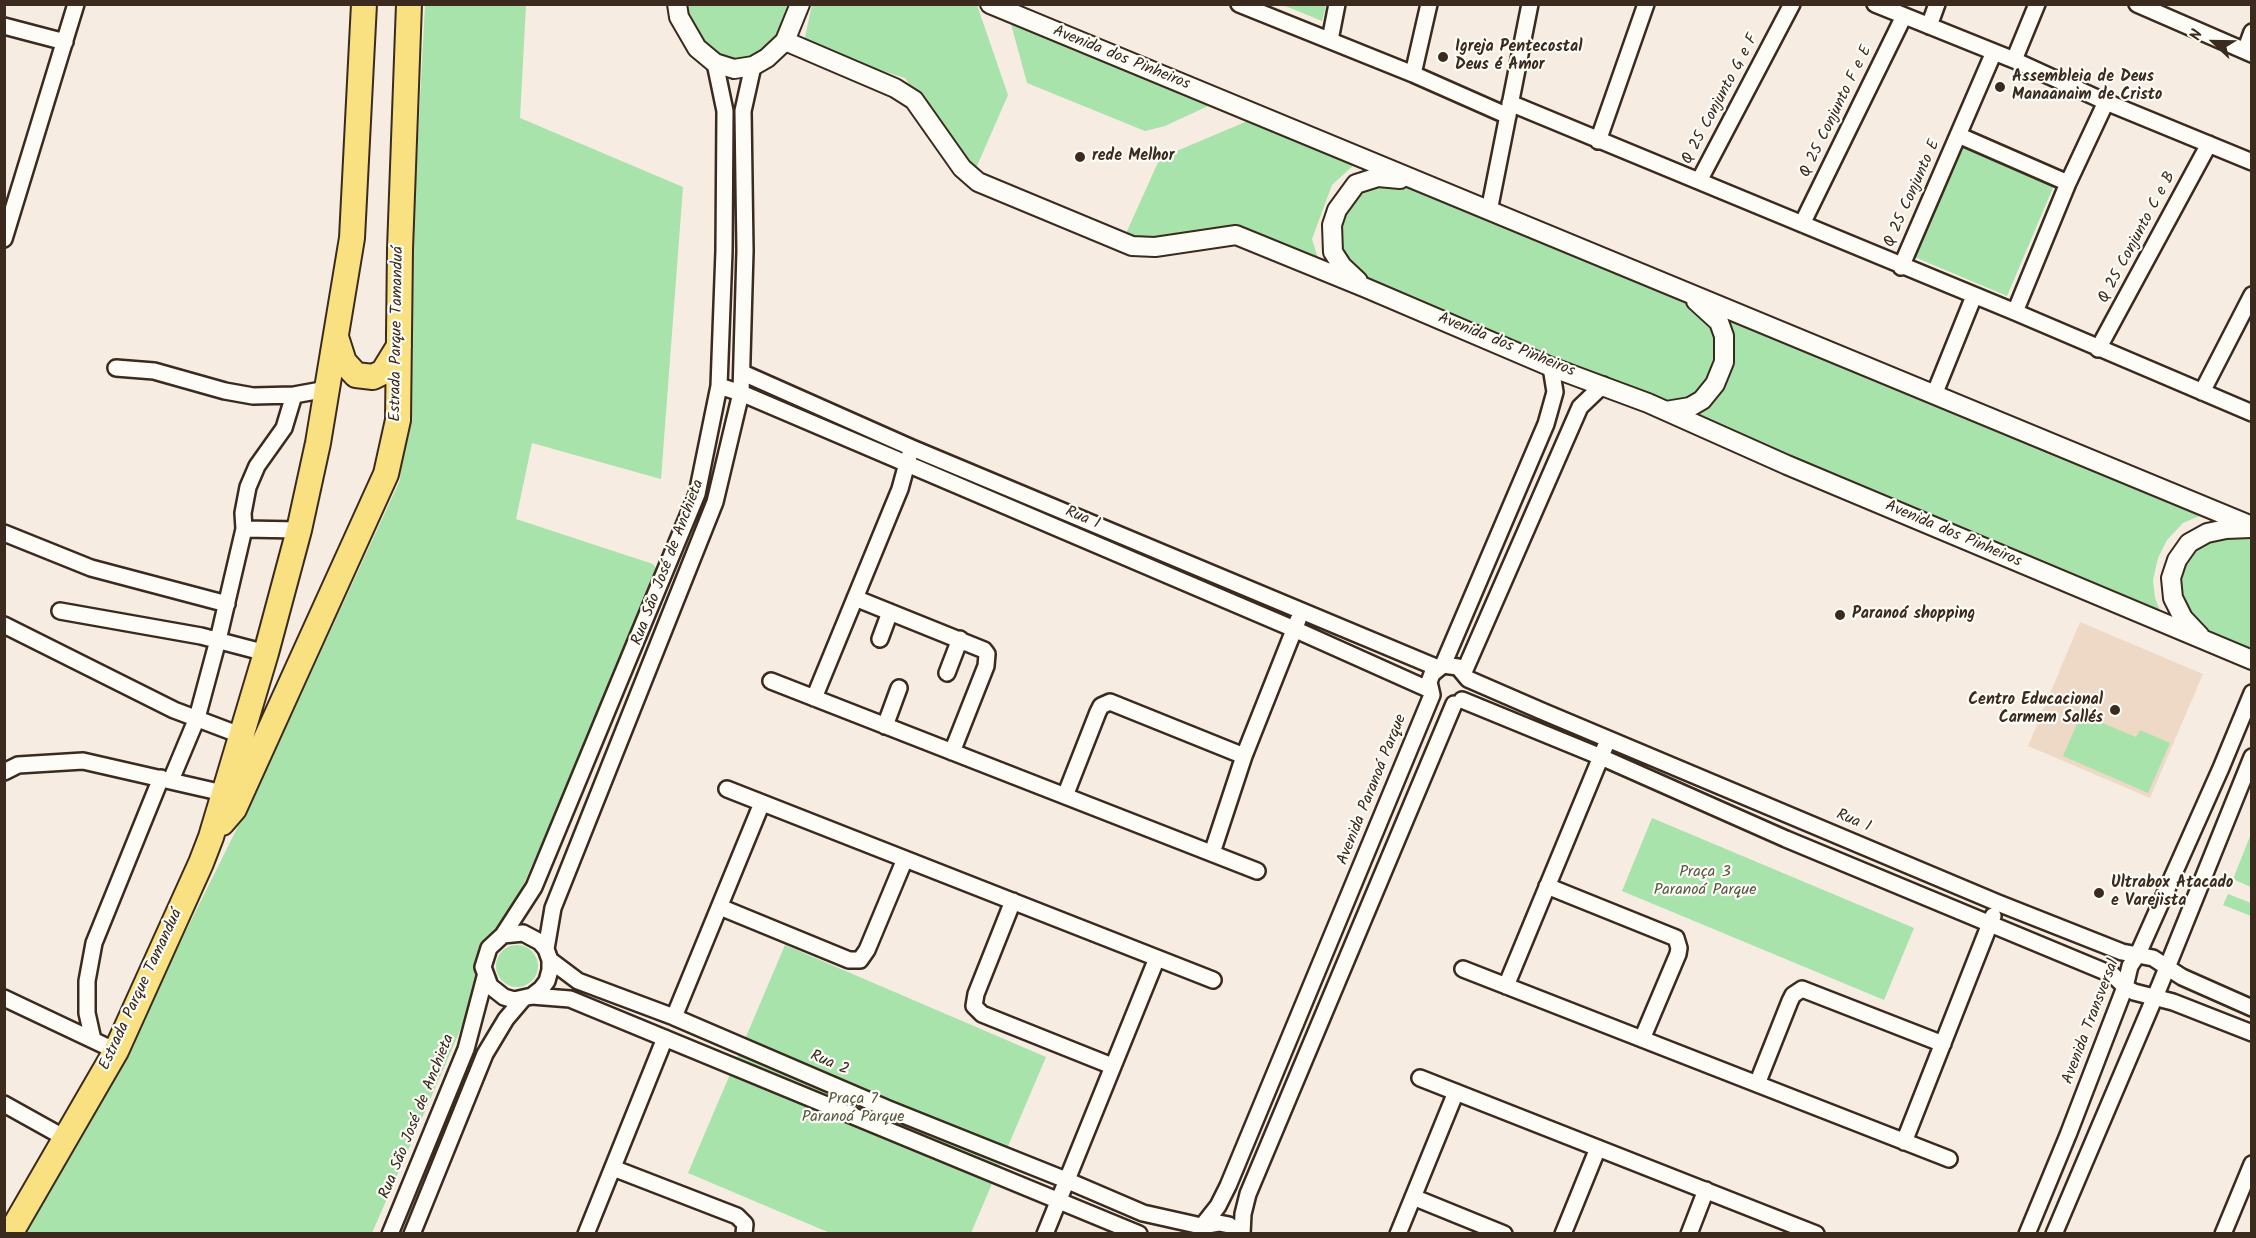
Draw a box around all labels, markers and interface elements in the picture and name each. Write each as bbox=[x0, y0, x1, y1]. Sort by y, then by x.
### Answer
north arrow bbox=[2184, 12, 2244, 72]
street label: Avenida dos Pinheiros bbox=[1050, 23, 1192, 95]
text: N bbox=[2183, 26, 2210, 44]
street label: Q 25 Conjunto G e F bbox=[1679, 32, 1763, 168]
place label: Igreja Pentecostal Deus é Amor bbox=[1455, 38, 1582, 76]
street label: Q 25 Conjunto F e E bbox=[1797, 43, 1877, 181]
marker: Igreja Pentecostal Deus é Amor bbox=[1436, 50, 1450, 64]
place label: Assembleia de Deus Manaanaim de Cristo bbox=[2012, 68, 2162, 106]
marker: Assembleia de Deus Manaanaim de Cristo bbox=[1993, 80, 2007, 94]
street label: Q 25 Conjunto E bbox=[1881, 137, 1945, 251]
place label: rede Melhor bbox=[1092, 147, 1174, 167]
marker: rede Melhor bbox=[1073, 150, 1087, 164]
street label: Q 25 Conjunto C e B bbox=[2095, 169, 2181, 307]
street label: Estrada Parque Tamanduá bbox=[387, 246, 409, 422]
street label: Avenida dos Pinheiros bbox=[1435, 310, 1577, 382]
street label: Rua São José de Anchieta bbox=[629, 477, 709, 649]
street label: Avenida dos Pinheiros bbox=[1882, 498, 2024, 572]
street label: Rua 1 bbox=[1062, 503, 1102, 535]
place label: Paranoá shopping bbox=[1852, 605, 1975, 625]
marker: Paranoá shopping bbox=[1833, 608, 1847, 622]
place label: Centro Educacional Carmem Sallés bbox=[1968, 691, 2103, 729]
marker: Centro Educacional Carmem Sallés bbox=[2108, 703, 2122, 717]
street label: Avenida Paranoá Parque bbox=[1334, 712, 1412, 868]
street label: Rua 1 bbox=[1833, 806, 1873, 838]
park label: Praça 3 Paranoá Parque bbox=[1654, 863, 1756, 901]
place label: Ultrabox Atacado e Varejista bbox=[2111, 874, 2233, 912]
marker: Ultrabox Atacado e Varejista bbox=[2092, 886, 2106, 900]
street label: Estrada Parque Tamanduá bbox=[96, 906, 188, 1074]
street label: Avenida Transversal bbox=[2059, 957, 2125, 1087]
street label: Rua São José de Anchieta bbox=[376, 1032, 460, 1202]
street label: Rua 2 bbox=[807, 1047, 851, 1081]
park label: Praça 7 Paranoá Parque bbox=[802, 1090, 904, 1128]

